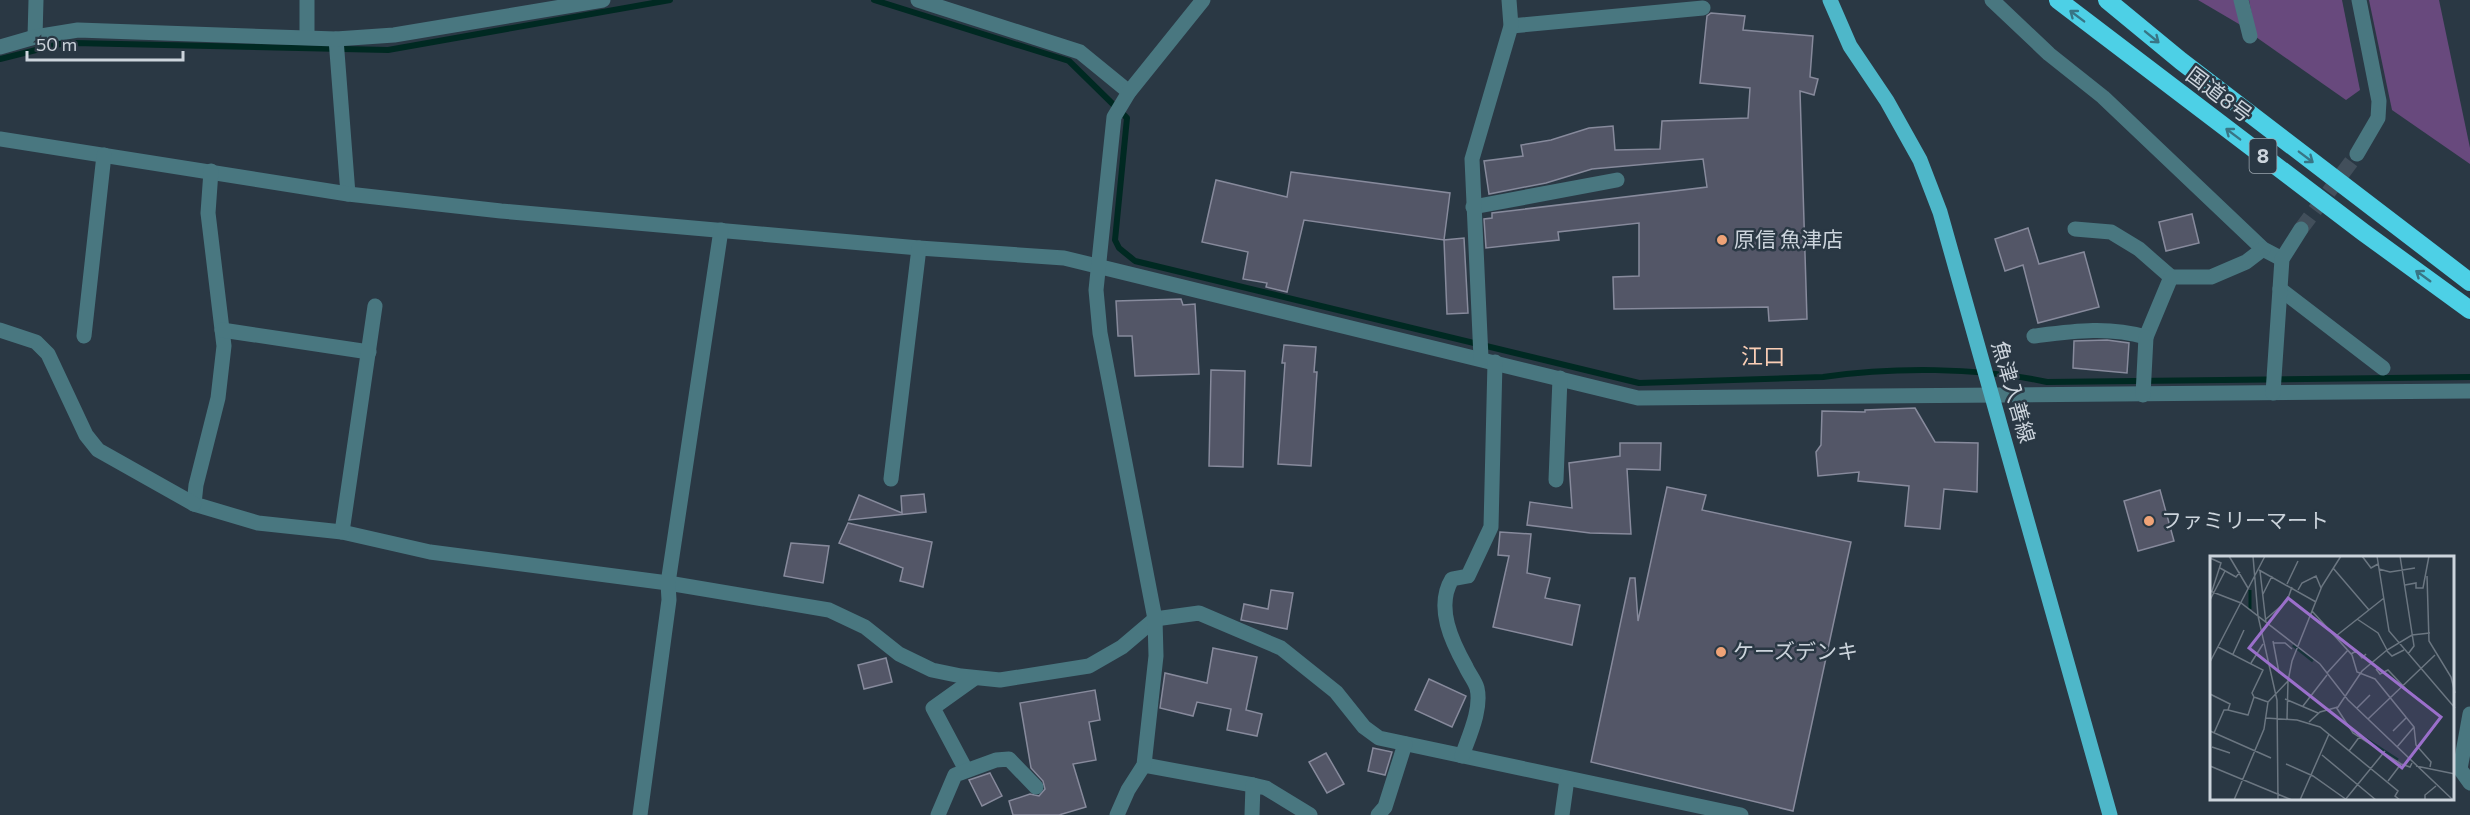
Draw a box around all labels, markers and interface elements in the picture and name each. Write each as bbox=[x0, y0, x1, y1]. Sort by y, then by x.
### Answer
one-way arrow bbox=[2070, 10, 2086, 22]
scale bar bbox=[27, 24, 183, 62]
one-way arrow bbox=[2144, 31, 2160, 44]
text: 50 m bbox=[36, 33, 77, 55]
street label: 国道8号 bbox=[2182, 61, 2258, 127]
one-way arrow bbox=[2225, 127, 2241, 140]
road number: 8 bbox=[2250, 139, 2276, 173]
one-way arrow bbox=[2298, 150, 2314, 163]
place label: 原信 魚津店 bbox=[1734, 226, 1843, 251]
marker: 原信 魚津店 bbox=[1715, 233, 1729, 247]
one-way arrow bbox=[2415, 269, 2431, 282]
street label: 魚津入善線 bbox=[1988, 338, 2041, 445]
district label: 江口 bbox=[1741, 342, 1785, 369]
place label: ファミリーマート bbox=[2161, 507, 2329, 532]
marker: ファミリーマート bbox=[2142, 514, 2156, 528]
inset map bbox=[2210, 556, 2455, 800]
place label: ケーズデンキ bbox=[1733, 638, 1858, 663]
marker: ケーズデンキ bbox=[1714, 645, 1728, 659]

